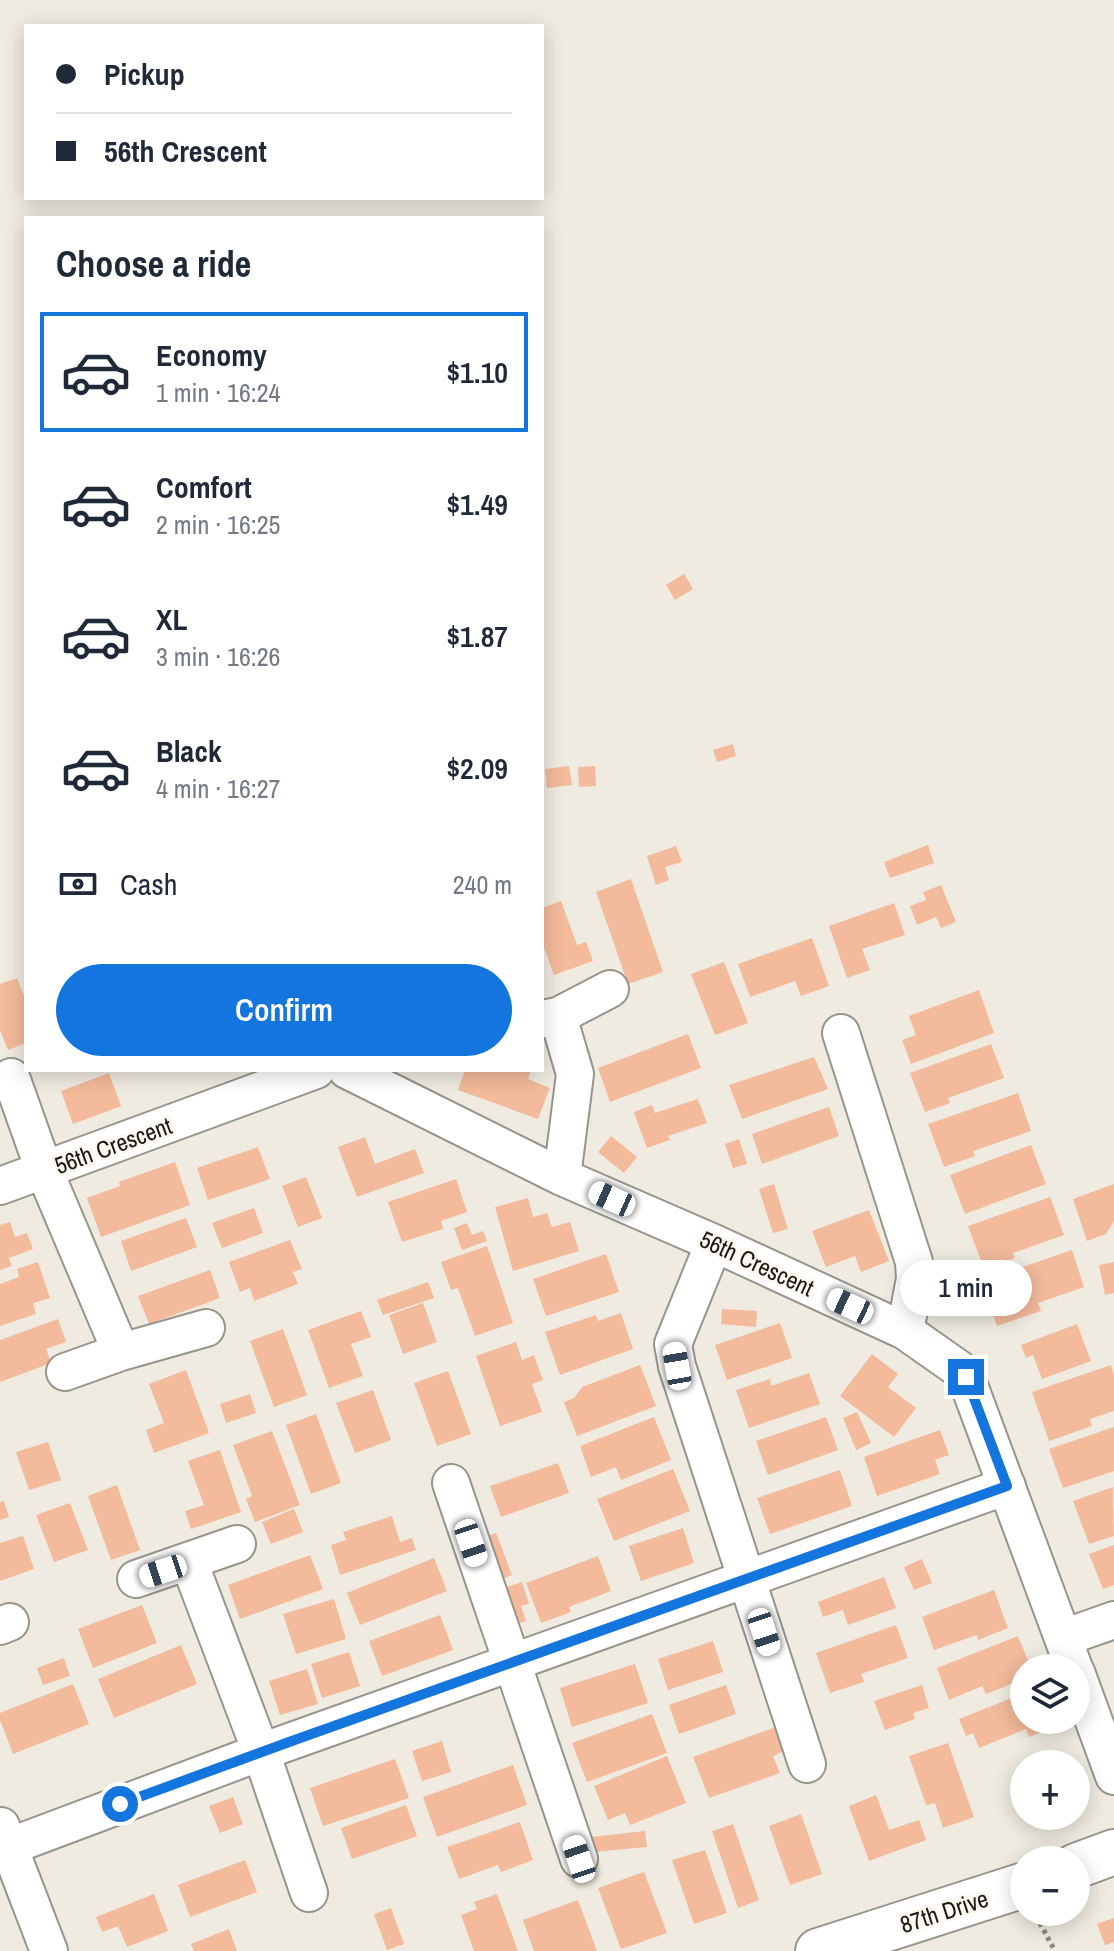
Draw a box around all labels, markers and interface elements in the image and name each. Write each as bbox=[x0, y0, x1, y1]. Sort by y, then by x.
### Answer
text: Pickup bbox=[104, 54, 185, 94]
text: 56th Crescent bbox=[104, 131, 267, 171]
text: Choose a ride bbox=[56, 240, 251, 288]
text: Economy bbox=[156, 335, 267, 375]
icon: car bbox=[60, 336, 132, 408]
text: $1.10 bbox=[446, 352, 508, 392]
text: 1 min · 16:24 bbox=[156, 375, 280, 410]
text: Comfort bbox=[156, 467, 252, 507]
icon: car bbox=[60, 468, 132, 540]
text: $1.49 bbox=[446, 484, 508, 524]
text: 2 min · 16:25 bbox=[156, 507, 280, 542]
text: XL bbox=[156, 599, 187, 639]
icon: car bbox=[60, 600, 132, 672]
text: $1.87 bbox=[446, 616, 508, 656]
text: 3 min · 16:26 bbox=[156, 639, 280, 674]
text: Black bbox=[156, 731, 222, 771]
icon: car bbox=[60, 732, 132, 804]
text: $2.09 bbox=[446, 748, 508, 788]
text: 4 min · 16:27 bbox=[156, 771, 280, 806]
icon: cash bbox=[56, 862, 100, 906]
text: Cash bbox=[120, 864, 177, 904]
text: 240 m bbox=[453, 867, 512, 902]
button: Confirm bbox=[56, 964, 512, 1056]
street label: 56th Crescent bbox=[50, 1109, 177, 1181]
car bbox=[585, 1178, 639, 1220]
street label: 56th Crescent bbox=[695, 1223, 820, 1304]
callout: 1 min bbox=[900, 1261, 1032, 1317]
text: 1 min bbox=[939, 1270, 993, 1305]
car bbox=[823, 1285, 877, 1327]
car bbox=[661, 1340, 693, 1392]
route end bbox=[948, 1359, 984, 1395]
car bbox=[452, 1516, 490, 1570]
car bbox=[136, 1552, 190, 1590]
car bbox=[745, 1605, 783, 1659]
map controls bbox=[1010, 1654, 1090, 1926]
button: layers bbox=[1010, 1654, 1090, 1734]
button: + bbox=[1010, 1750, 1090, 1830]
route start bbox=[102, 1786, 138, 1822]
car bbox=[560, 1832, 598, 1886]
button: − bbox=[1010, 1846, 1090, 1926]
street label: 87th Drive bbox=[896, 1882, 992, 1940]

